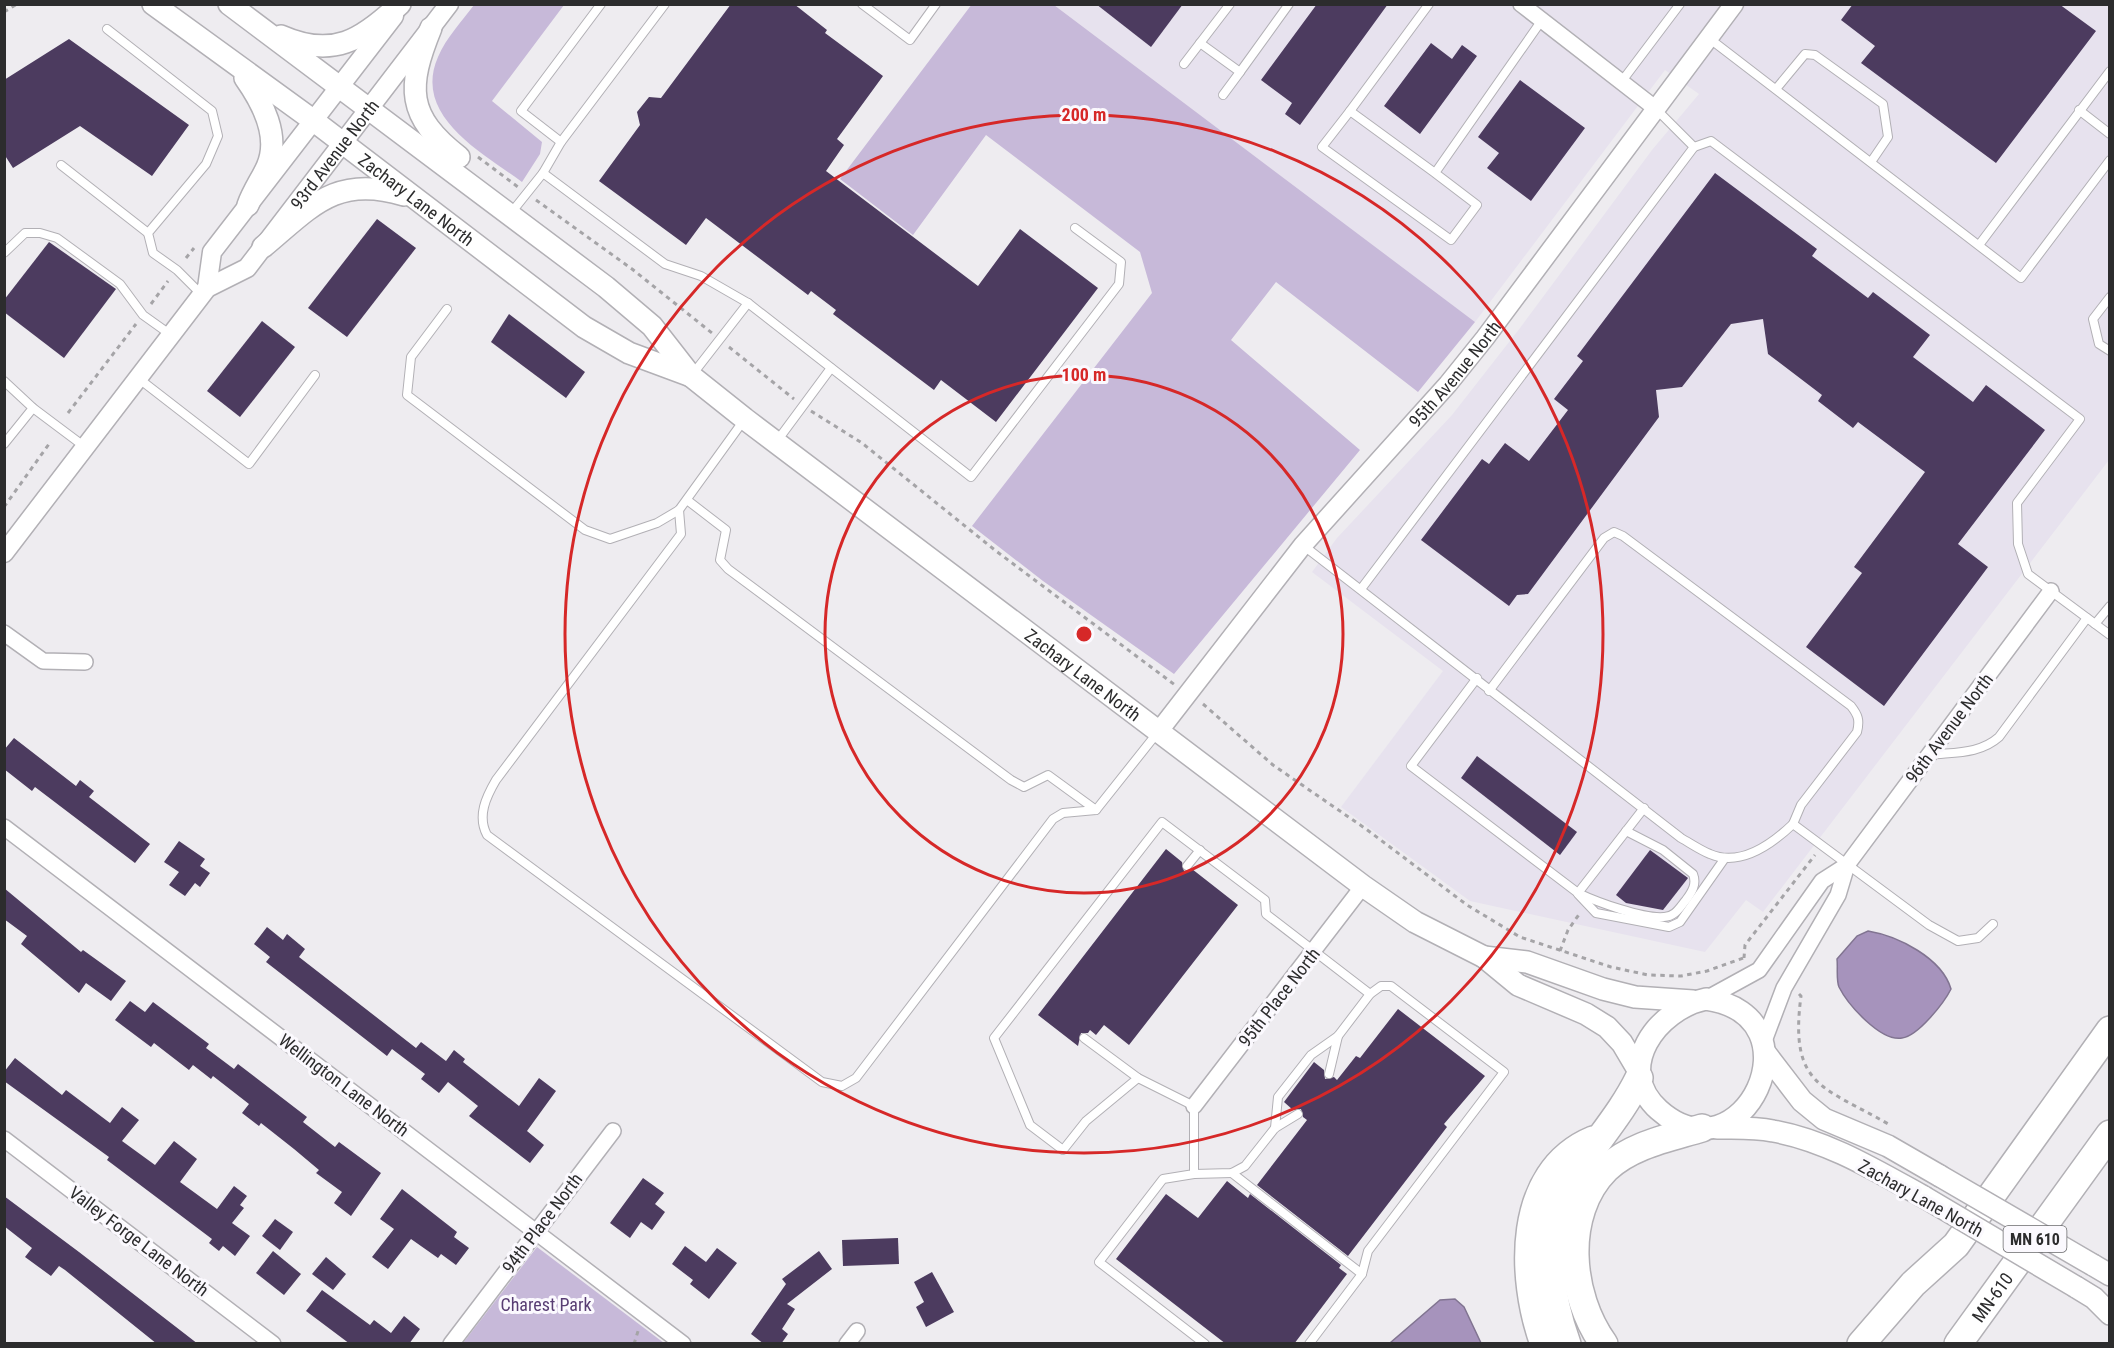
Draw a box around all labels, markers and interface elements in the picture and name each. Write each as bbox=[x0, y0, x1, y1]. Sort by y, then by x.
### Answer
street label: 93rd Avenue North bbox=[286, 95, 383, 213]
text: 200 m bbox=[1062, 104, 1106, 125]
street label: Zachary Lane North bbox=[355, 149, 478, 250]
street label: 95th Avenue North bbox=[1404, 316, 1505, 431]
text: 100 m bbox=[1062, 364, 1106, 385]
street label: Zachary Lane North bbox=[1021, 624, 1145, 725]
centre of rings bbox=[1074, 624, 1094, 644]
street label: 96th Avenue North bbox=[1901, 669, 1997, 787]
street label: 95th Place North bbox=[1234, 943, 1324, 1051]
street label: Wellington Lane North bbox=[275, 1029, 413, 1141]
street label: Zachary Lane North bbox=[1855, 1155, 1987, 1241]
street label: 94th Place North bbox=[498, 1169, 586, 1277]
street label: Valley Forge Lane North bbox=[65, 1182, 213, 1300]
road number: MN 610 bbox=[2004, 1226, 2066, 1252]
street label: MN-610 bbox=[1967, 1268, 2017, 1326]
park label: Charest Park bbox=[500, 1294, 592, 1315]

